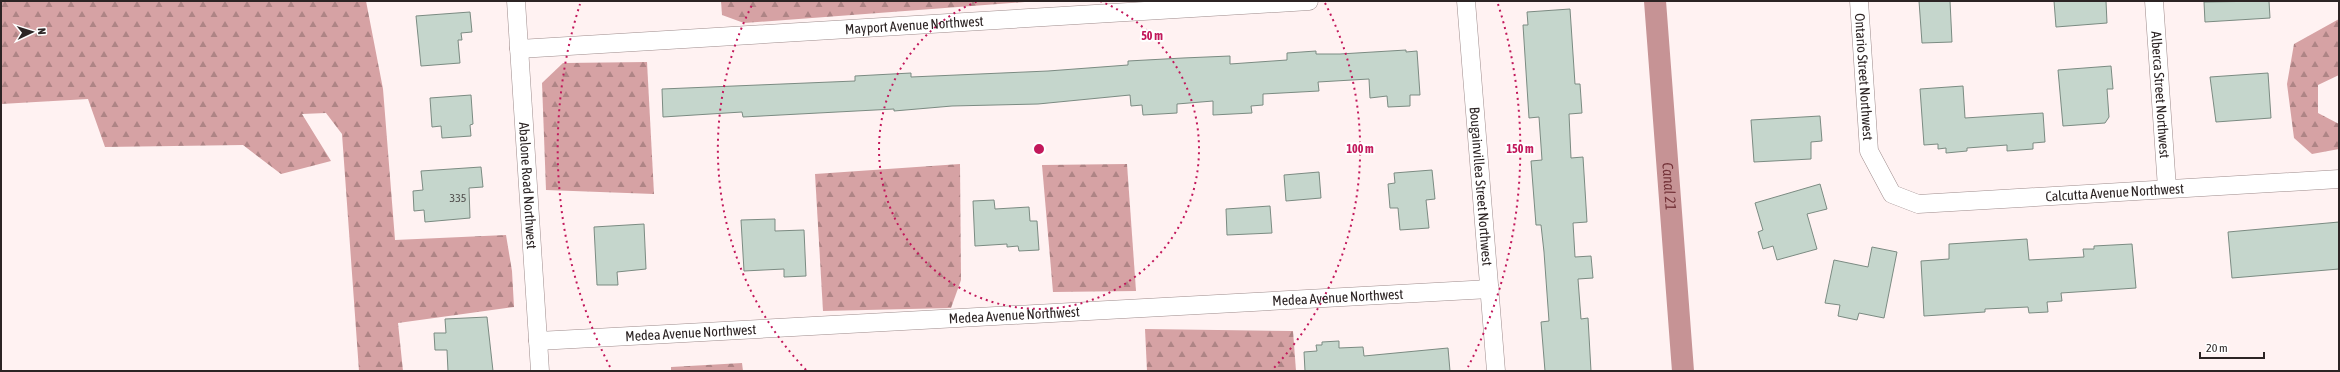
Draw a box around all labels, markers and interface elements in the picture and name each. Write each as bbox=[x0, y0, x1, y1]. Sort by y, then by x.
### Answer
north arrow bbox=[12, 12, 52, 52]
street label: Mayport Avenue Northwest bbox=[844, 13, 984, 37]
street label: Ontario Street Northwest bbox=[1852, 13, 1876, 141]
text: N bbox=[36, 28, 48, 35]
text: 50 m bbox=[1141, 29, 1163, 43]
street label: Alberca Street Northwest bbox=[2148, 31, 2173, 159]
street label: Bougainvillea Street Northwest bbox=[1467, 106, 1495, 266]
street label: Abalone Road Northwest bbox=[516, 122, 540, 250]
centre of rings bbox=[1032, 142, 1046, 156]
text: 100 m bbox=[1346, 142, 1374, 156]
text: 150 m bbox=[1506, 142, 1534, 156]
water label: Canal 21 bbox=[1659, 162, 1680, 211]
street label: Calcutta Avenue Northwest bbox=[2045, 180, 2184, 204]
house number: 335 bbox=[450, 191, 466, 205]
street label: Medea Avenue Northwest bbox=[1272, 286, 1404, 309]
street label: Medea Avenue Northwest bbox=[948, 303, 1080, 327]
street label: Medea Avenue Northwest bbox=[625, 321, 757, 344]
scale bar bbox=[2200, 334, 2264, 360]
text: 20 m bbox=[2206, 341, 2228, 355]

